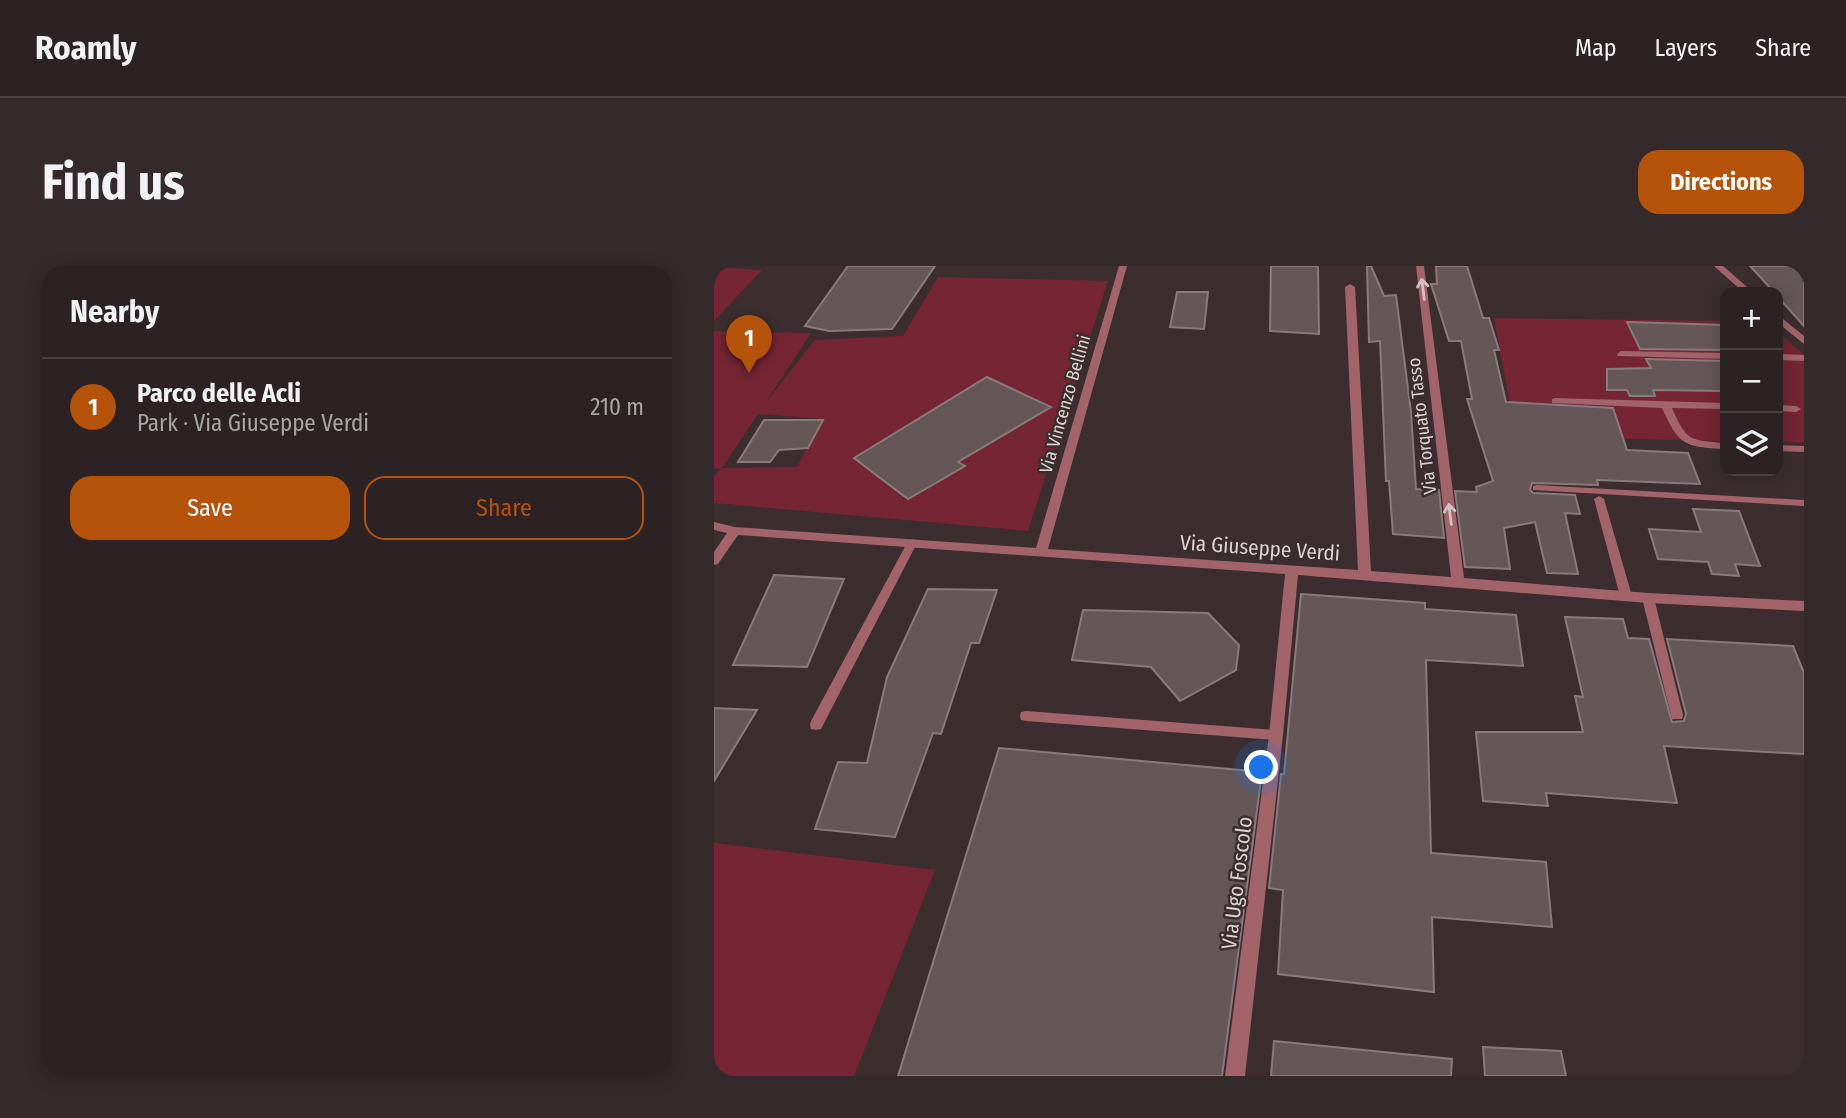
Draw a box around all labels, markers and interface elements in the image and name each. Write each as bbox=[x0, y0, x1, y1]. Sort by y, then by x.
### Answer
text: Roamly bbox=[35, 28, 136, 68]
text: Map bbox=[1575, 34, 1617, 62]
text: Layers bbox=[1655, 34, 1717, 62]
text: Share bbox=[1755, 34, 1811, 62]
button: Directions bbox=[1638, 150, 1804, 214]
text: Find us bbox=[42, 153, 185, 212]
one-way arrow bbox=[1416, 278, 1429, 300]
map controls bbox=[1720, 287, 1783, 476]
button: + bbox=[1720, 287, 1783, 350]
text: Nearby bbox=[70, 294, 159, 330]
pin: 1 bbox=[726, 315, 772, 373]
street label: Via Vincenzo Bellini bbox=[1035, 332, 1095, 476]
button: − bbox=[1720, 350, 1783, 413]
street label: Via Torquato Tasso bbox=[1403, 357, 1441, 495]
text: Parco delle Acli bbox=[137, 378, 301, 409]
text: 1 bbox=[88, 393, 98, 421]
text: 210 m bbox=[590, 393, 644, 421]
text: Park · Via Giuseppe Verdi bbox=[137, 409, 369, 437]
button: layers bbox=[1720, 413, 1783, 476]
button: Save bbox=[70, 476, 350, 540]
button: Share bbox=[364, 476, 644, 540]
one-way arrow bbox=[1444, 504, 1457, 526]
street label: Via Giuseppe Verdi bbox=[1179, 529, 1341, 567]
your location bbox=[1244, 750, 1278, 784]
street label: Via Ugo Foscolo bbox=[1216, 815, 1258, 951]

